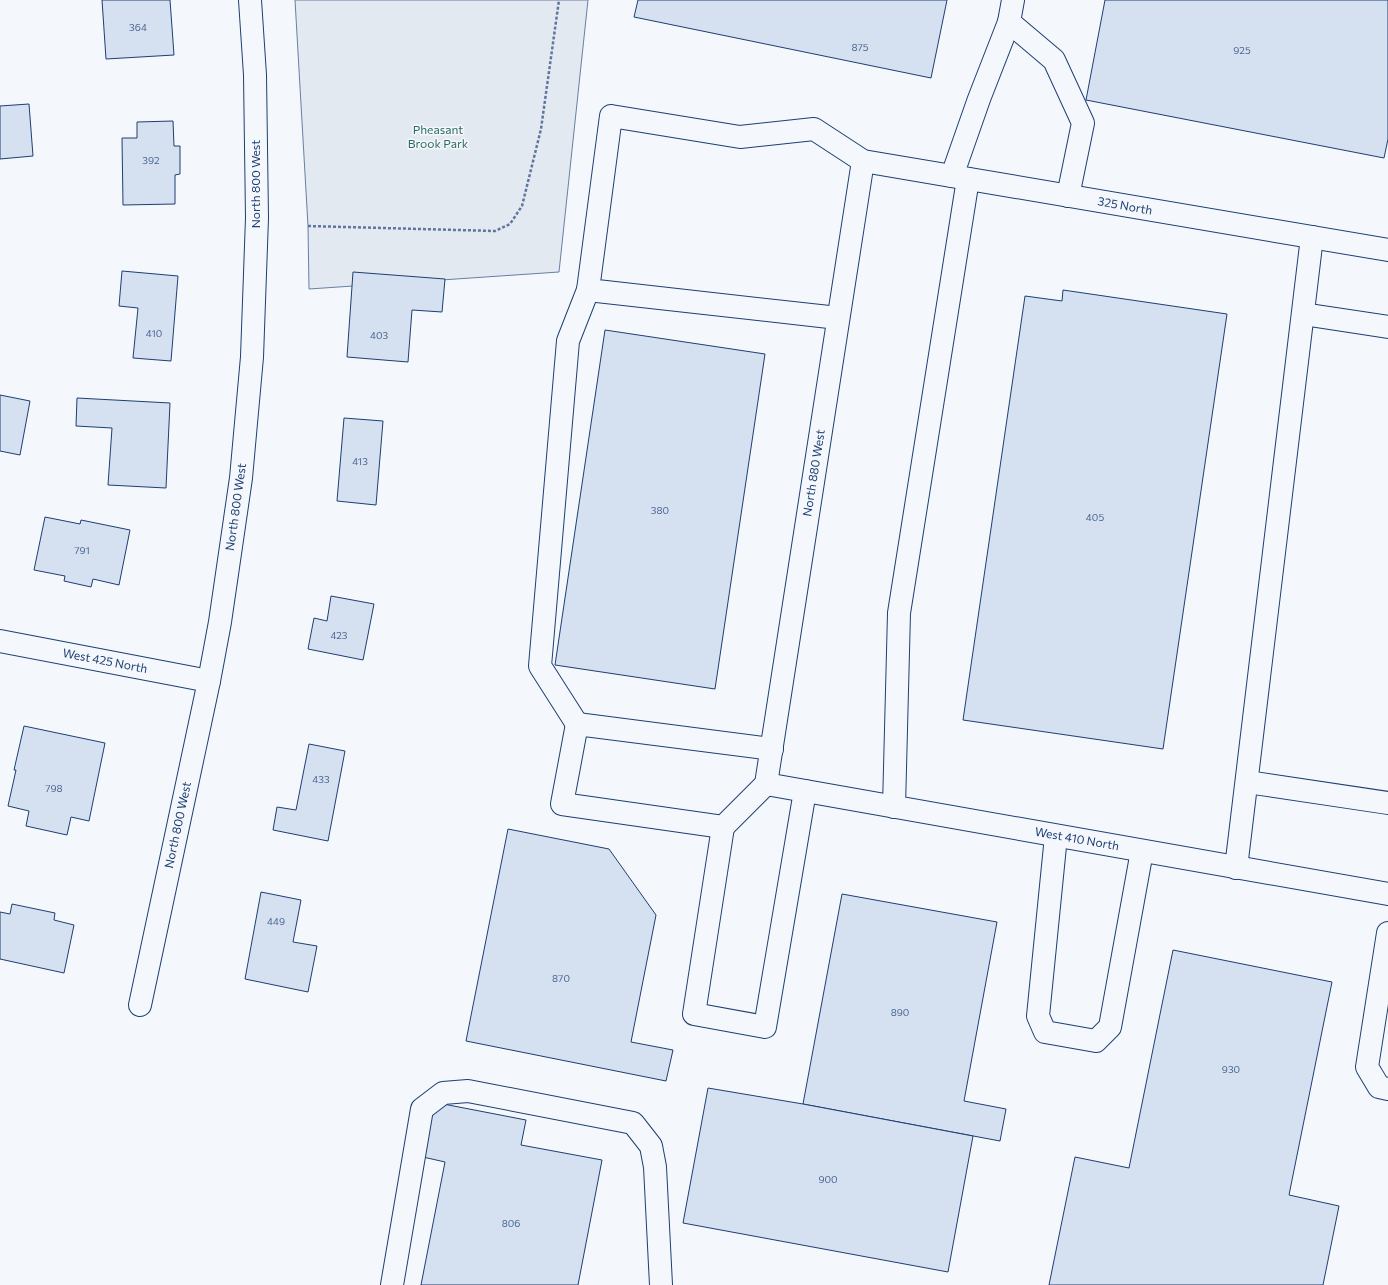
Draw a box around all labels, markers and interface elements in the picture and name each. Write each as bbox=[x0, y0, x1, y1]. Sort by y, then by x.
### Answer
house number: 364 bbox=[129, 21, 147, 33]
house number: 875 bbox=[851, 41, 869, 53]
house number: 925 bbox=[1233, 44, 1251, 56]
park label: Pheasant Brook Park bbox=[408, 122, 469, 150]
street label: North 800 West bbox=[248, 140, 262, 228]
house number: 392 bbox=[142, 154, 160, 166]
street label: 325 North bbox=[1097, 193, 1154, 217]
house number: 410 bbox=[146, 327, 162, 339]
house number: 403 bbox=[370, 329, 388, 341]
street label: North 880 West bbox=[799, 428, 827, 517]
house number: 413 bbox=[352, 455, 368, 467]
street label: North 800 West bbox=[222, 462, 248, 552]
house number: 380 bbox=[651, 504, 669, 516]
house number: 405 bbox=[1086, 511, 1104, 523]
house number: 791 bbox=[74, 544, 90, 556]
house number: 423 bbox=[330, 629, 348, 641]
street label: West 425 North bbox=[62, 645, 149, 675]
house number: 433 bbox=[312, 773, 330, 785]
street label: North 800 West bbox=[161, 780, 193, 869]
house number: 798 bbox=[45, 782, 63, 794]
street label: West 410 North bbox=[1034, 824, 1120, 852]
house number: 449 bbox=[267, 915, 285, 927]
house number: 870 bbox=[552, 972, 570, 984]
house number: 890 bbox=[891, 1006, 909, 1018]
house number: 930 bbox=[1222, 1063, 1240, 1075]
house number: 900 bbox=[818, 1173, 838, 1185]
house number: 806 bbox=[502, 1217, 520, 1229]

